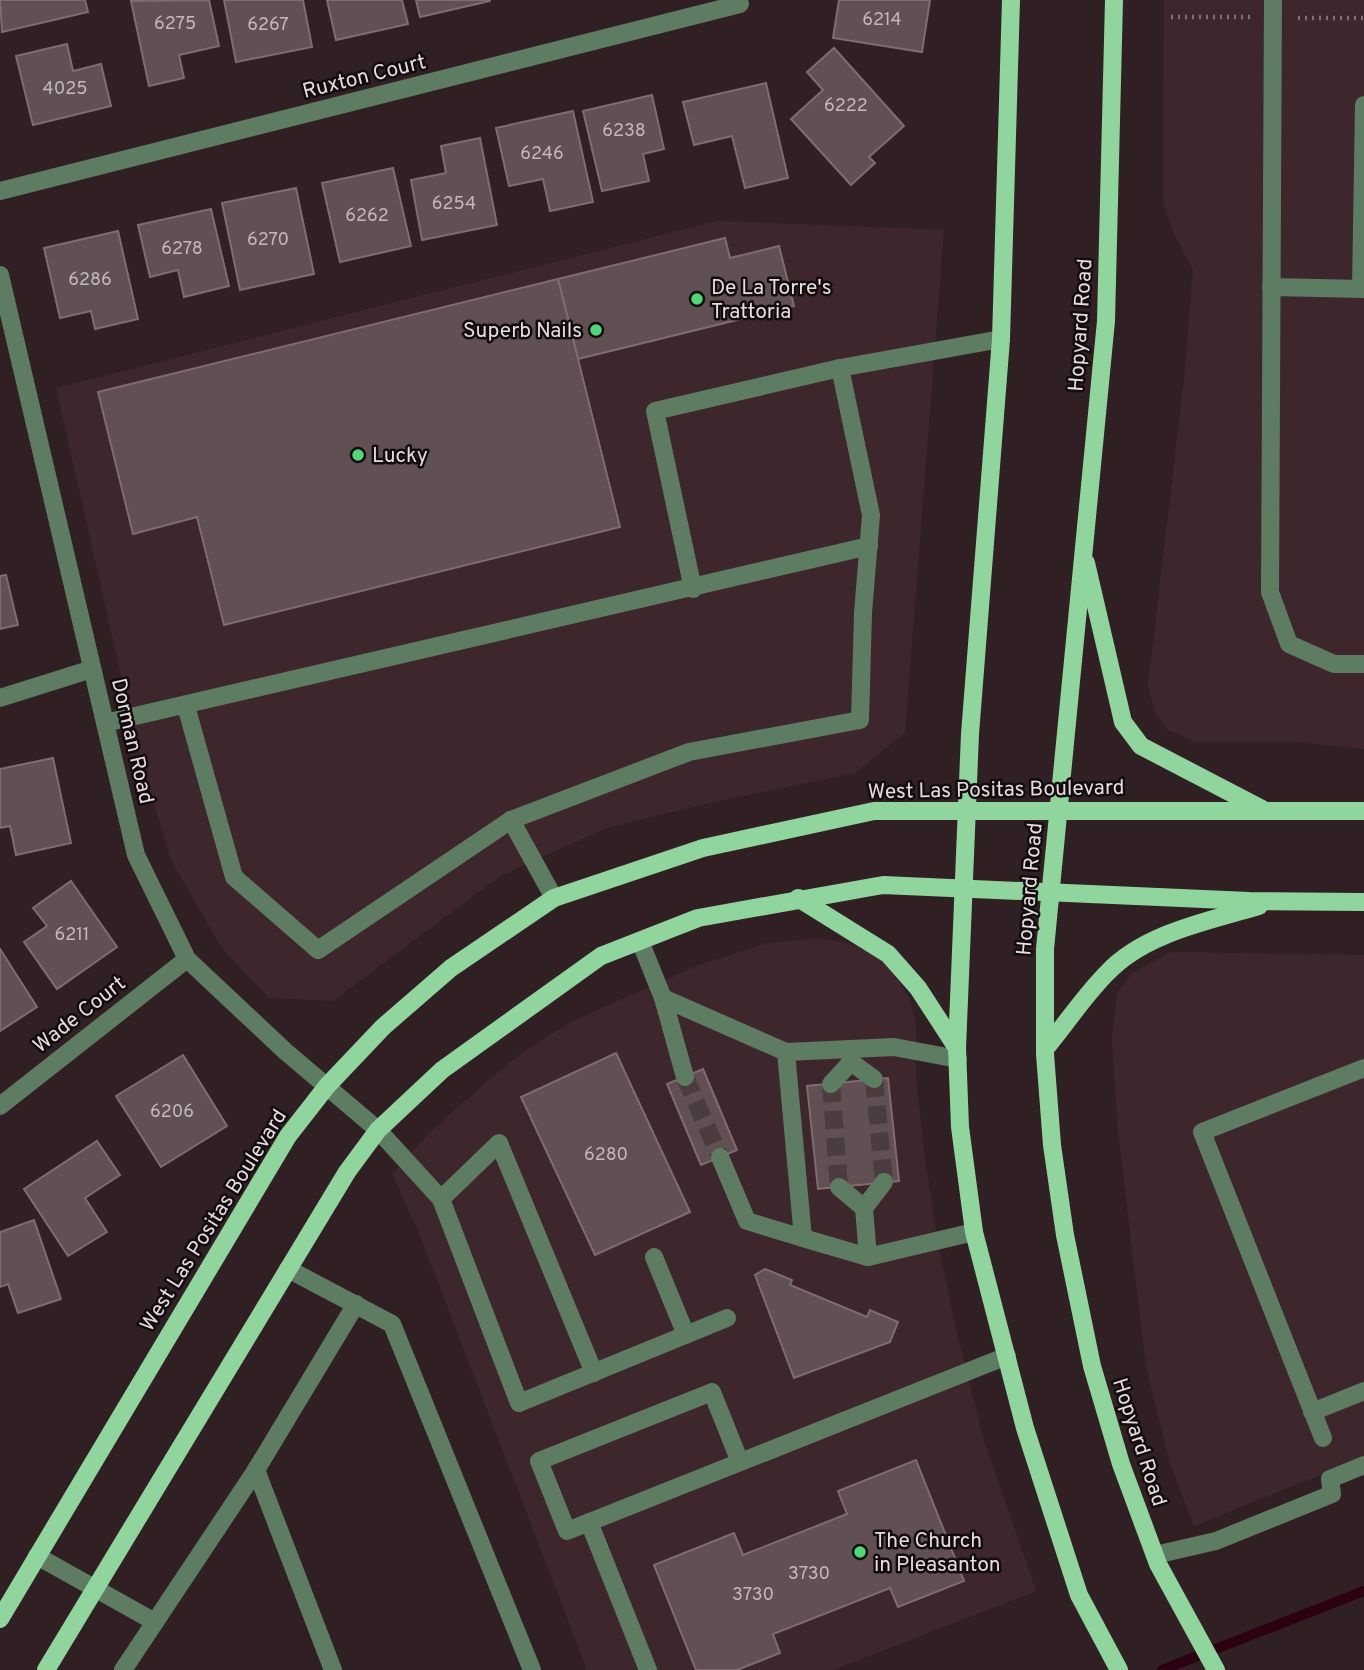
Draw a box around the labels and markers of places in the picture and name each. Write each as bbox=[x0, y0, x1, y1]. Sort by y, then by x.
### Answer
place label: De La Torre's Trattoria bbox=[711, 275, 832, 326]
marker: De La Torre's Trattoria bbox=[689, 291, 705, 307]
place label: Superb Nails bbox=[463, 318, 582, 345]
marker: Superb Nails bbox=[588, 322, 604, 338]
place label: Lucky bbox=[372, 443, 428, 470]
marker: Lucky bbox=[350, 447, 366, 463]
place label: The Church in Pleasanton bbox=[874, 1528, 1001, 1579]
marker: The Church in Pleasanton bbox=[852, 1544, 868, 1560]

